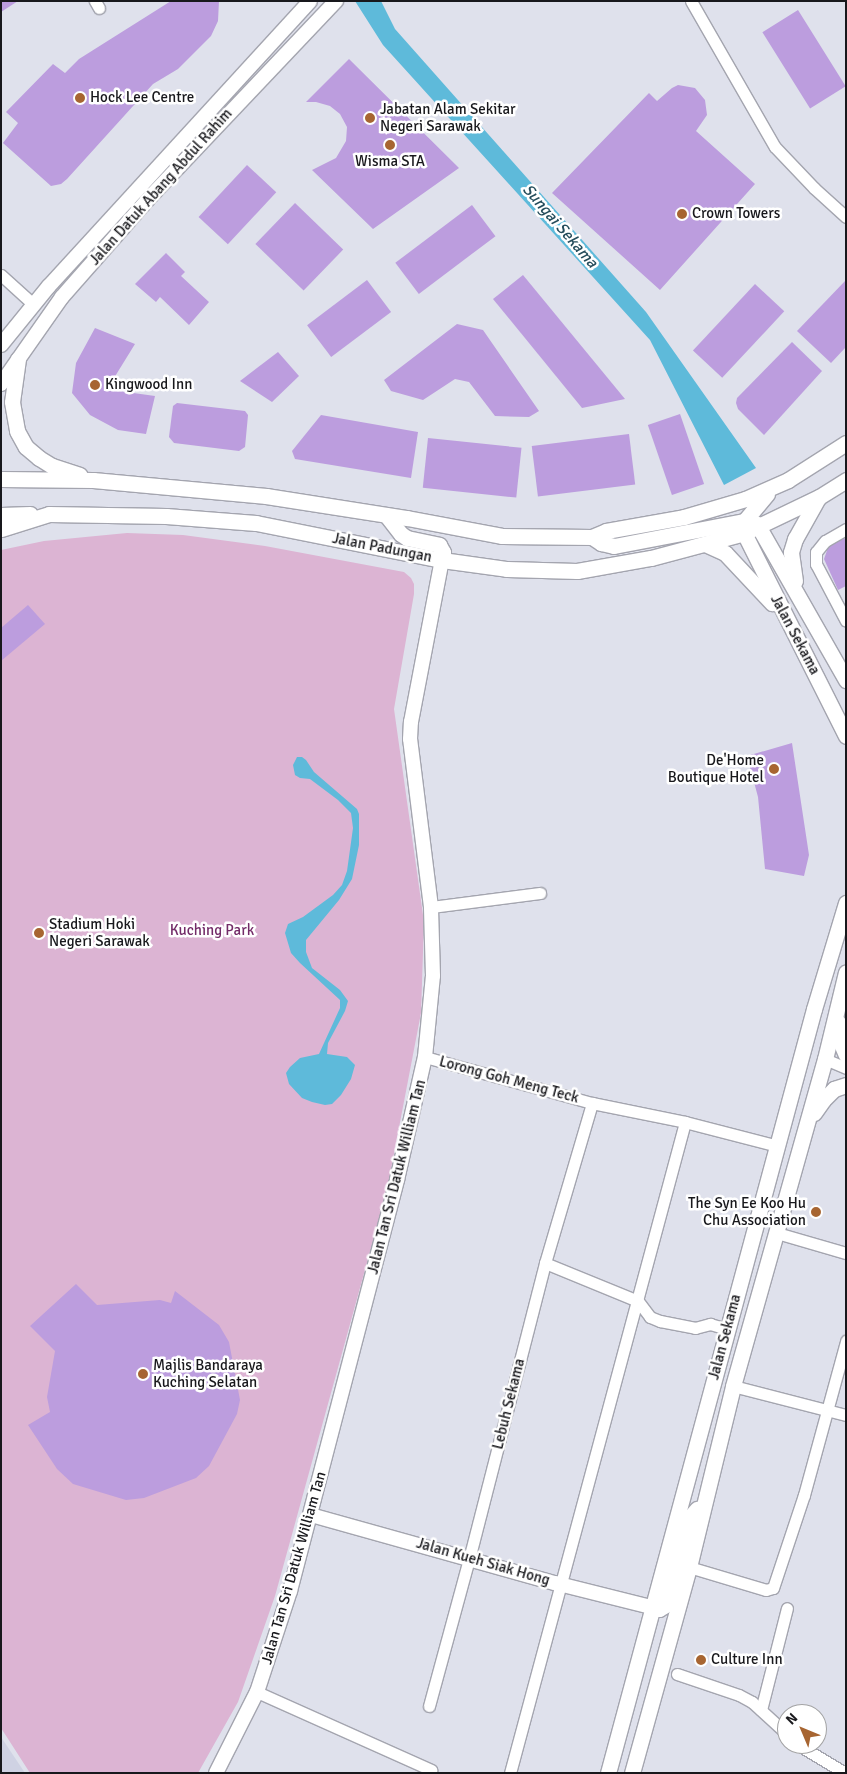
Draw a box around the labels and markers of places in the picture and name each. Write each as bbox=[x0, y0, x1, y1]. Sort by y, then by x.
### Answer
place label: Hock Lee Centre bbox=[90, 89, 194, 107]
marker: Hock Lee Centre bbox=[74, 92, 86, 104]
place label: Jabatan Alam Sekitar Negeri Sarawak bbox=[380, 100, 516, 135]
marker: Jabatan Alam Sekitar Negeri Sarawak bbox=[364, 112, 376, 124]
marker: Wisma STA bbox=[384, 139, 396, 151]
place label: Wisma STA bbox=[355, 153, 425, 171]
place label: Crown Towers bbox=[692, 205, 780, 223]
marker: Crown Towers bbox=[676, 208, 688, 220]
place label: Kingwood Inn bbox=[105, 376, 192, 394]
marker: Kingwood Inn bbox=[89, 379, 101, 391]
place label: De'Home Boutique Hotel bbox=[668, 751, 764, 786]
marker: De'Home Boutique Hotel bbox=[768, 763, 780, 775]
place label: Stadium Hoki Negeri Sarawak bbox=[49, 915, 150, 950]
marker: Stadium Hoki Negeri Sarawak bbox=[33, 927, 45, 939]
place label: The Syn Ee Koo Hu Chu Association bbox=[688, 1194, 806, 1229]
marker: The Syn Ee Koo Hu Chu Association bbox=[810, 1206, 822, 1218]
place label: Majlis Bandaraya Kuching Selatan bbox=[153, 1356, 263, 1391]
marker: Majlis Bandaraya Kuching Selatan bbox=[137, 1368, 149, 1380]
place label: Culture Inn bbox=[711, 1651, 783, 1669]
marker: Culture Inn bbox=[695, 1654, 707, 1666]

